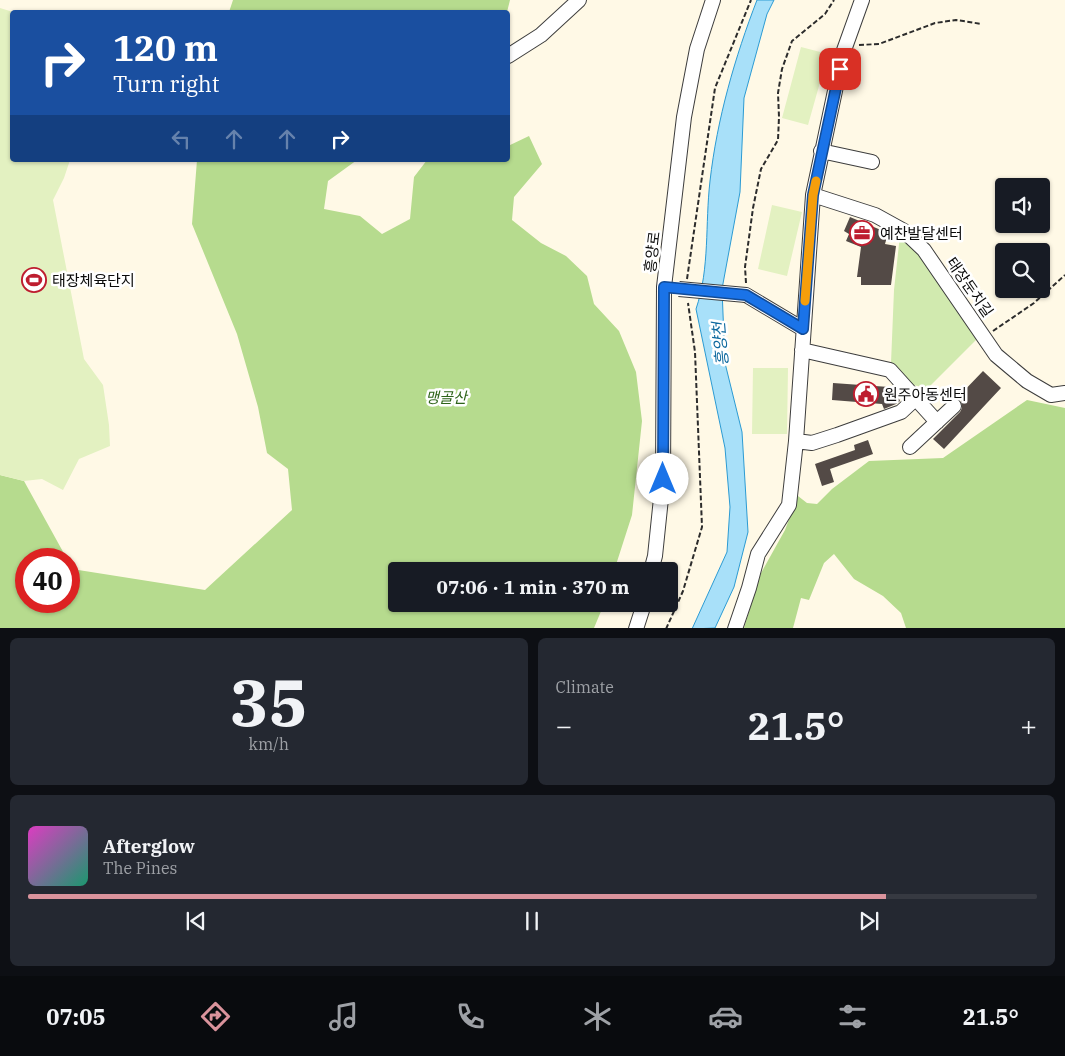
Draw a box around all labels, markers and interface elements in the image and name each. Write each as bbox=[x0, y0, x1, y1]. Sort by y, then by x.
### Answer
text: 120 m bbox=[113, 25, 218, 71]
icon: right bbox=[30, 30, 95, 95]
pin bbox=[819, 48, 861, 90]
icon: arrive bbox=[826, 55, 854, 83]
text: Turn right bbox=[113, 69, 220, 98]
icon: left bbox=[167, 125, 195, 153]
icon: ahead bbox=[220, 125, 248, 153]
icon: ahead bbox=[273, 125, 301, 153]
icon: right bbox=[326, 125, 354, 153]
map controls bbox=[995, 178, 1050, 298]
button: sound bbox=[995, 178, 1050, 233]
office icon: 예찬발달센터 bbox=[849, 220, 875, 246]
place label: 예찬발달센터 bbox=[880, 224, 963, 243]
street label: 흥양로 bbox=[640, 230, 664, 274]
button: search bbox=[995, 243, 1050, 298]
street label: 태장둔치길 bbox=[942, 253, 998, 321]
sports icon: 태장체육단지 bbox=[21, 267, 47, 293]
place label: 태장체육단지 bbox=[52, 271, 135, 290]
water label: 흥양천 bbox=[708, 319, 732, 367]
public building icon: 원주아동센터 bbox=[853, 381, 879, 407]
place label: 원주아동센터 bbox=[884, 385, 967, 404]
park label: 맹골산 bbox=[425, 388, 469, 407]
position arrow bbox=[636, 452, 688, 504]
speed limit sign: 40 bbox=[15, 548, 80, 613]
text: 07:06 · 1 min · 370 m bbox=[437, 575, 629, 599]
text: 35 bbox=[230, 659, 308, 744]
text: Climate bbox=[556, 677, 614, 697]
text: 21.5° bbox=[748, 701, 845, 750]
text: − bbox=[556, 707, 572, 744]
text: + bbox=[1020, 707, 1037, 744]
text: km/h bbox=[249, 734, 289, 754]
text: Afterglow bbox=[103, 834, 195, 858]
text: The Pines bbox=[103, 858, 177, 878]
icon: previous bbox=[182, 907, 210, 935]
icon: pause bbox=[518, 907, 546, 935]
icon: next bbox=[855, 907, 883, 935]
icon: directions bbox=[198, 999, 233, 1034]
icon: music bbox=[326, 999, 361, 1034]
icon: phone bbox=[453, 999, 488, 1034]
icon: climate bbox=[580, 999, 615, 1034]
icon: car bbox=[708, 999, 743, 1034]
icon: filters bbox=[835, 999, 870, 1034]
text: 07:05 bbox=[46, 1002, 106, 1031]
text: 21.5° bbox=[963, 1002, 1019, 1031]

